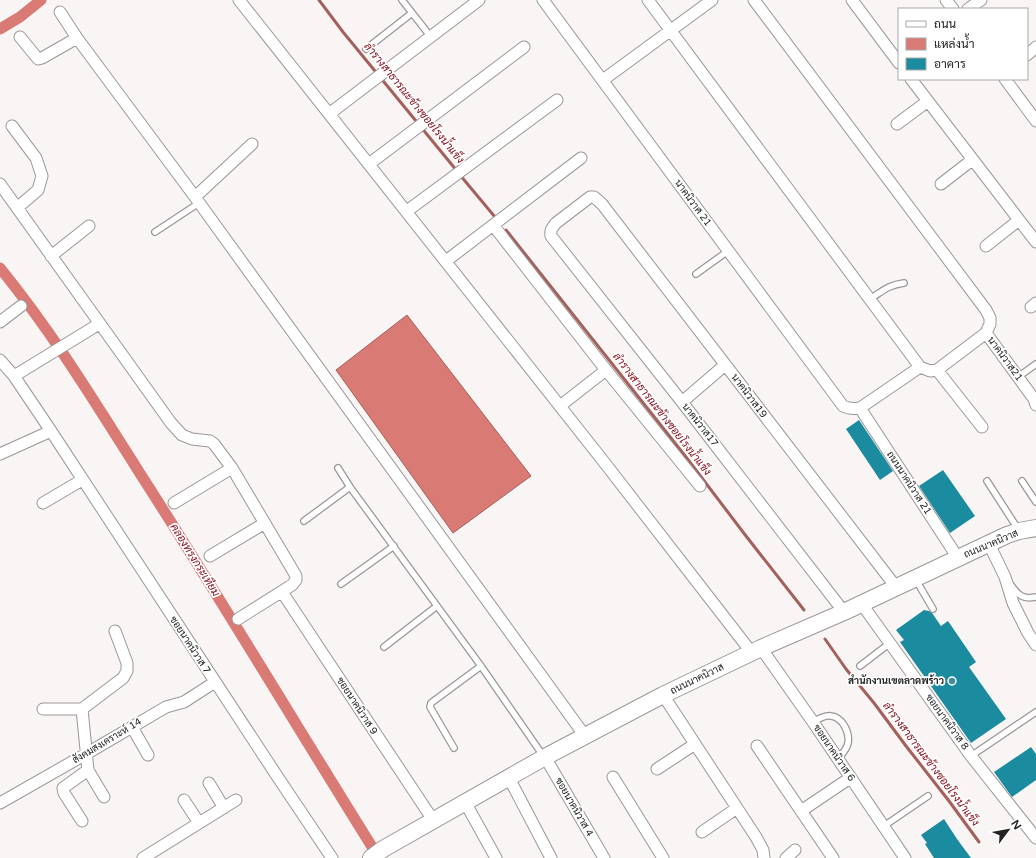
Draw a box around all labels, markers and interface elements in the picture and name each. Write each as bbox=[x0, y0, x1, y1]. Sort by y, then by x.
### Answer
legend bbox=[898, 8, 1028, 80]
text: ถนน bbox=[934, 17, 957, 31]
text: แหล่งน้ำ bbox=[934, 33, 974, 51]
water label: ลำรางสาธารณะข้างซอยโรงน้ำแข็ง bbox=[361, 37, 471, 166]
text: อาคาร bbox=[934, 57, 966, 71]
street label: นาคนิวาศ 21 bbox=[672, 177, 714, 229]
street label: นาคนิวาส21 bbox=[985, 334, 1025, 384]
water label: ลำรางสาธารณะข้างซอยโรงน้ำแข็ง bbox=[610, 347, 718, 478]
street label: นาคนิวาส19 bbox=[729, 372, 769, 420]
street label: นาคนิวาส17 bbox=[679, 401, 721, 449]
street label: ถนนนาคนิวาส 21 bbox=[884, 449, 934, 517]
water label: คลองทรงกระเทียม bbox=[167, 520, 224, 599]
street label: ถนนนาคนิวาส bbox=[962, 527, 1020, 561]
street label: ซอยนาคนิวาส 7 bbox=[167, 614, 213, 676]
street label: ถนนนาคนิวาส bbox=[668, 661, 726, 697]
place label: สำนักงานเขตลาดพร้าว bbox=[848, 674, 944, 687]
street label: ซอยนาคนิวาส 9 bbox=[334, 675, 380, 737]
marker: สำนักงานเขตลาดพร้าว bbox=[947, 676, 957, 686]
street label: ซอยนาคนิวาส 8 bbox=[923, 692, 971, 752]
water label: ลำรางสาธารณะข้างซอยโรงน้ำแข็ง bbox=[880, 696, 986, 829]
street label: สังคมสงเคราะห์ 14 bbox=[69, 714, 144, 766]
street label: ซอยนาคนิวาส 6 bbox=[811, 722, 857, 784]
street label: ซอยนาคนิวาส 4 bbox=[552, 775, 596, 839]
north arrow bbox=[988, 810, 1028, 850]
text: N bbox=[1008, 818, 1024, 832]

